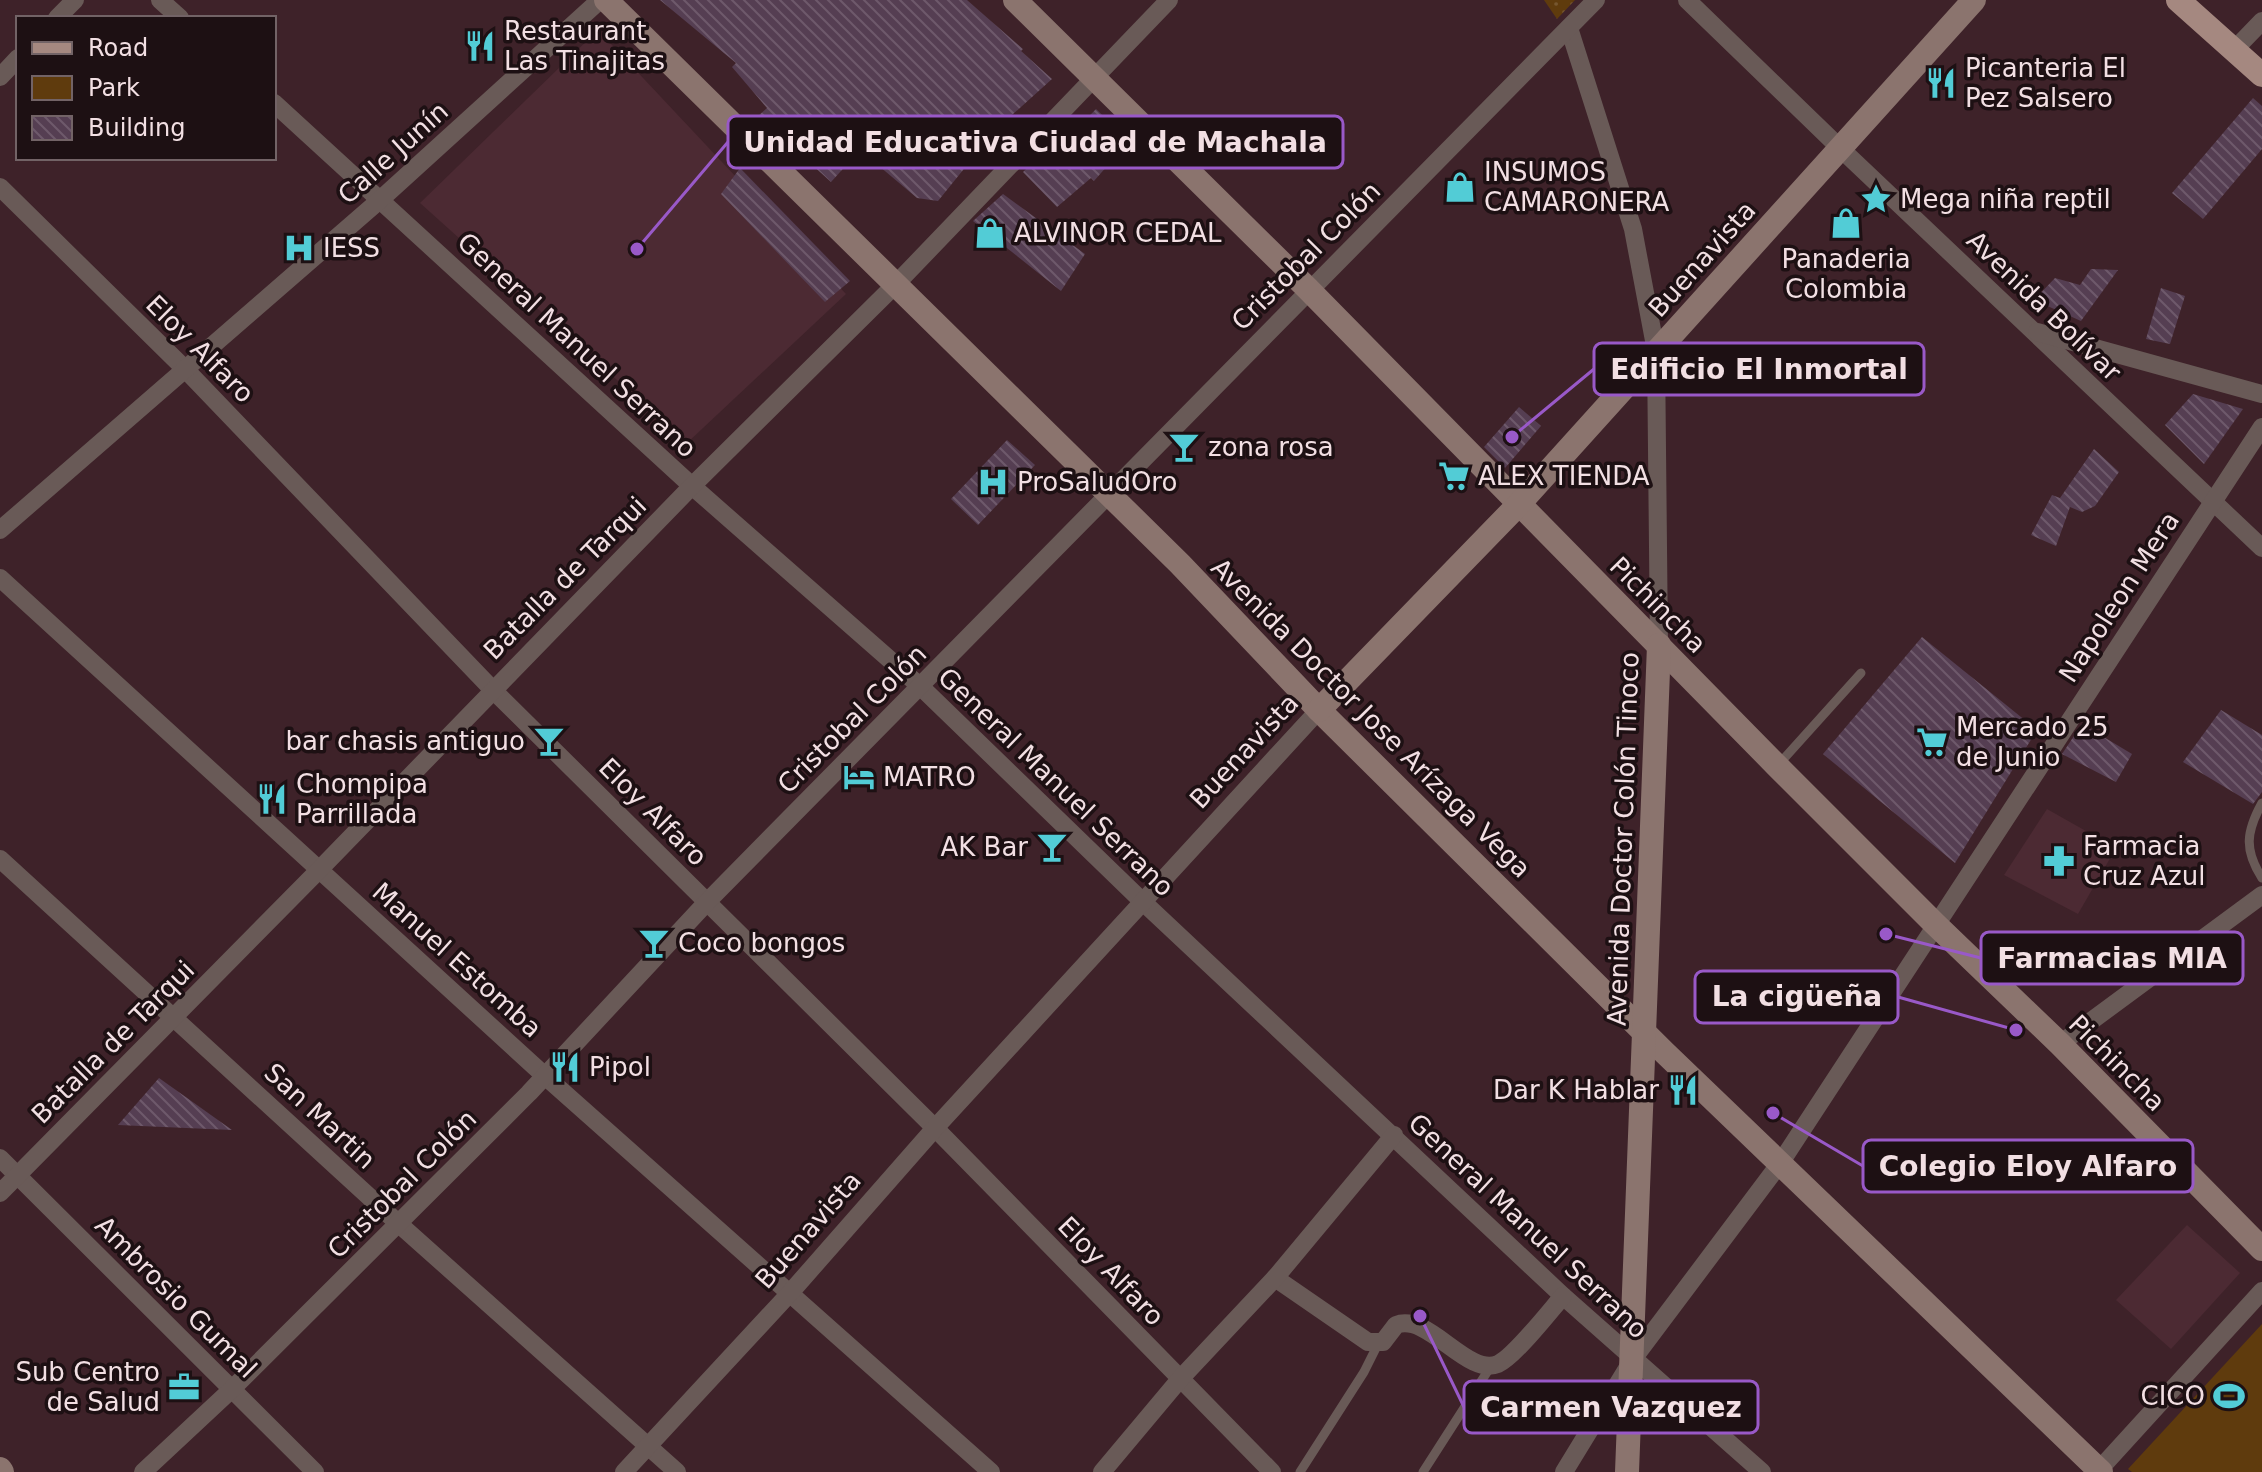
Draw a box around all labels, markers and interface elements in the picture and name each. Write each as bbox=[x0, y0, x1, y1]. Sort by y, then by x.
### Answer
legend bbox=[16, 16, 276, 160]
place label: Restaurant Las Tinajitas bbox=[504, 16, 665, 76]
restaurant icon: Restaurant Las Tinajitas bbox=[463, 29, 497, 63]
text: Road bbox=[88, 34, 148, 62]
place label: Picanteria El Pez Salsero bbox=[1965, 53, 2126, 113]
restaurant icon: Picanteria El Pez Salsero bbox=[1924, 66, 1958, 100]
text: Park bbox=[88, 74, 140, 102]
street label: Calle Junín bbox=[332, 96, 454, 210]
text: Building bbox=[88, 114, 185, 142]
callout: Unidad Educativa Ciudad de Machala bbox=[728, 116, 1343, 168]
text: Unidad Educativa Ciudad de Machala bbox=[743, 126, 1327, 159]
place label: INSUMOS CAMARONERA bbox=[1484, 157, 1670, 217]
shop icon: INSUMOS CAMARONERA bbox=[1443, 170, 1477, 204]
street label: Cristobal Colón bbox=[1226, 176, 1386, 336]
place icon: Mega niña reptil bbox=[1859, 182, 1893, 216]
place label: Mega niña reptil bbox=[1900, 184, 2111, 214]
street label: Buenavista bbox=[1642, 195, 1762, 323]
shop icon: Panaderia Colombia bbox=[1829, 206, 1863, 240]
shop icon: ALVINOR CEDAL bbox=[973, 216, 1007, 250]
place label: ALVINOR CEDAL bbox=[1014, 218, 1222, 248]
street label: Avenida Bolívar bbox=[1961, 225, 2127, 387]
street label: General Manuel Serrano bbox=[451, 227, 703, 463]
hospital icon: IESS bbox=[282, 231, 316, 265]
place label: IESS bbox=[323, 233, 380, 263]
place label: Panaderia Colombia bbox=[1781, 244, 1911, 304]
street label: Eloy Alfaro bbox=[140, 289, 260, 409]
callout: Edificio El Inmortal bbox=[1594, 343, 1924, 395]
text: Edificio El Inmortal bbox=[1610, 353, 1908, 386]
bar icon: zona rosa bbox=[1167, 430, 1201, 464]
place label: zona rosa bbox=[1208, 432, 1334, 462]
supermarket icon: ALEX TIENDA bbox=[1437, 459, 1471, 493]
place label: ALEX TIENDA bbox=[1478, 461, 1650, 491]
hospital icon: ProSaludOro bbox=[976, 465, 1010, 499]
place label: ProSaludOro bbox=[1017, 467, 1177, 497]
street label: Batalla de Tarqui bbox=[478, 491, 652, 665]
street label: Napoleon Mera bbox=[2053, 506, 2185, 688]
street label: Pichincha bbox=[1604, 551, 1712, 659]
street label: Avenida Doctor Jose Arízaga Vega bbox=[1205, 552, 1537, 884]
street label: Cristobal Colón bbox=[772, 639, 932, 799]
street label: Avenida Doctor Colón Tinoco bbox=[1601, 652, 1645, 1026]
street label: General Manuel Serrano bbox=[932, 662, 1180, 902]
street label: Buenavista bbox=[1184, 688, 1304, 814]
place label: Mercado 25 de Junio bbox=[1956, 712, 2109, 772]
bar icon: bar chasis antiguo bbox=[532, 724, 566, 758]
supermarket icon: Mercado 25 de Junio bbox=[1915, 725, 1949, 759]
place label: bar chasis antiguo bbox=[286, 726, 525, 756]
street label: Eloy Alfaro bbox=[593, 752, 713, 872]
hotel icon: MATRO bbox=[842, 760, 876, 794]
place label: MATRO bbox=[883, 762, 976, 792]
place label: Chompipa Parrillada bbox=[296, 769, 428, 829]
restaurant icon: Chompipa Parrillada bbox=[255, 782, 289, 816]
bar icon: AK Bar bbox=[1035, 830, 1069, 864]
place label: Farmacia Cruz Azul bbox=[2083, 831, 2205, 891]
place label: AK Bar bbox=[940, 832, 1028, 862]
pharmacy icon: Farmacia Cruz Azul bbox=[2042, 844, 2076, 878]
street label: Manuel Estomba bbox=[366, 876, 548, 1044]
bar icon: Coco bongos bbox=[637, 926, 671, 960]
place label: Coco bongos bbox=[678, 928, 845, 958]
callout: Farmacias MIA bbox=[1981, 932, 2243, 984]
text: Farmacias MIA bbox=[1997, 942, 2227, 975]
street label: Batalla de Tarqui bbox=[26, 955, 200, 1129]
callout: La cigüeña bbox=[1695, 971, 1898, 1023]
text: La cigüeña bbox=[1712, 980, 1882, 1013]
street label: Pichincha bbox=[2063, 1009, 2171, 1117]
restaurant icon: Pipol bbox=[548, 1050, 582, 1084]
place label: Pipol bbox=[589, 1052, 651, 1082]
street label: San Martin bbox=[259, 1057, 381, 1175]
restaurant icon: Dar K Hablar bbox=[1666, 1073, 1700, 1107]
place label: Dar K Hablar bbox=[1493, 1075, 1659, 1105]
street label: Cristobal Colón bbox=[322, 1104, 482, 1264]
street label: General Manuel Serrano bbox=[1402, 1108, 1654, 1344]
callout: Colegio Eloy Alfaro bbox=[1863, 1140, 2193, 1192]
text: Colegio Eloy Alfaro bbox=[1879, 1150, 2177, 1183]
street label: Buenavista bbox=[749, 1165, 867, 1295]
street label: Ambrosio Gumal bbox=[89, 1210, 263, 1384]
street label: Eloy Alfaro bbox=[1052, 1210, 1170, 1332]
place label: Sub Centro de Salud bbox=[15, 1357, 160, 1417]
office icon: Sub Centro de Salud bbox=[167, 1370, 201, 1404]
sports icon: CICO bbox=[2212, 1379, 2246, 1413]
callout: Carmen Vazquez bbox=[1464, 1381, 1758, 1433]
place label: CICO bbox=[2141, 1381, 2205, 1411]
text: Carmen Vazquez bbox=[1480, 1391, 1742, 1424]

